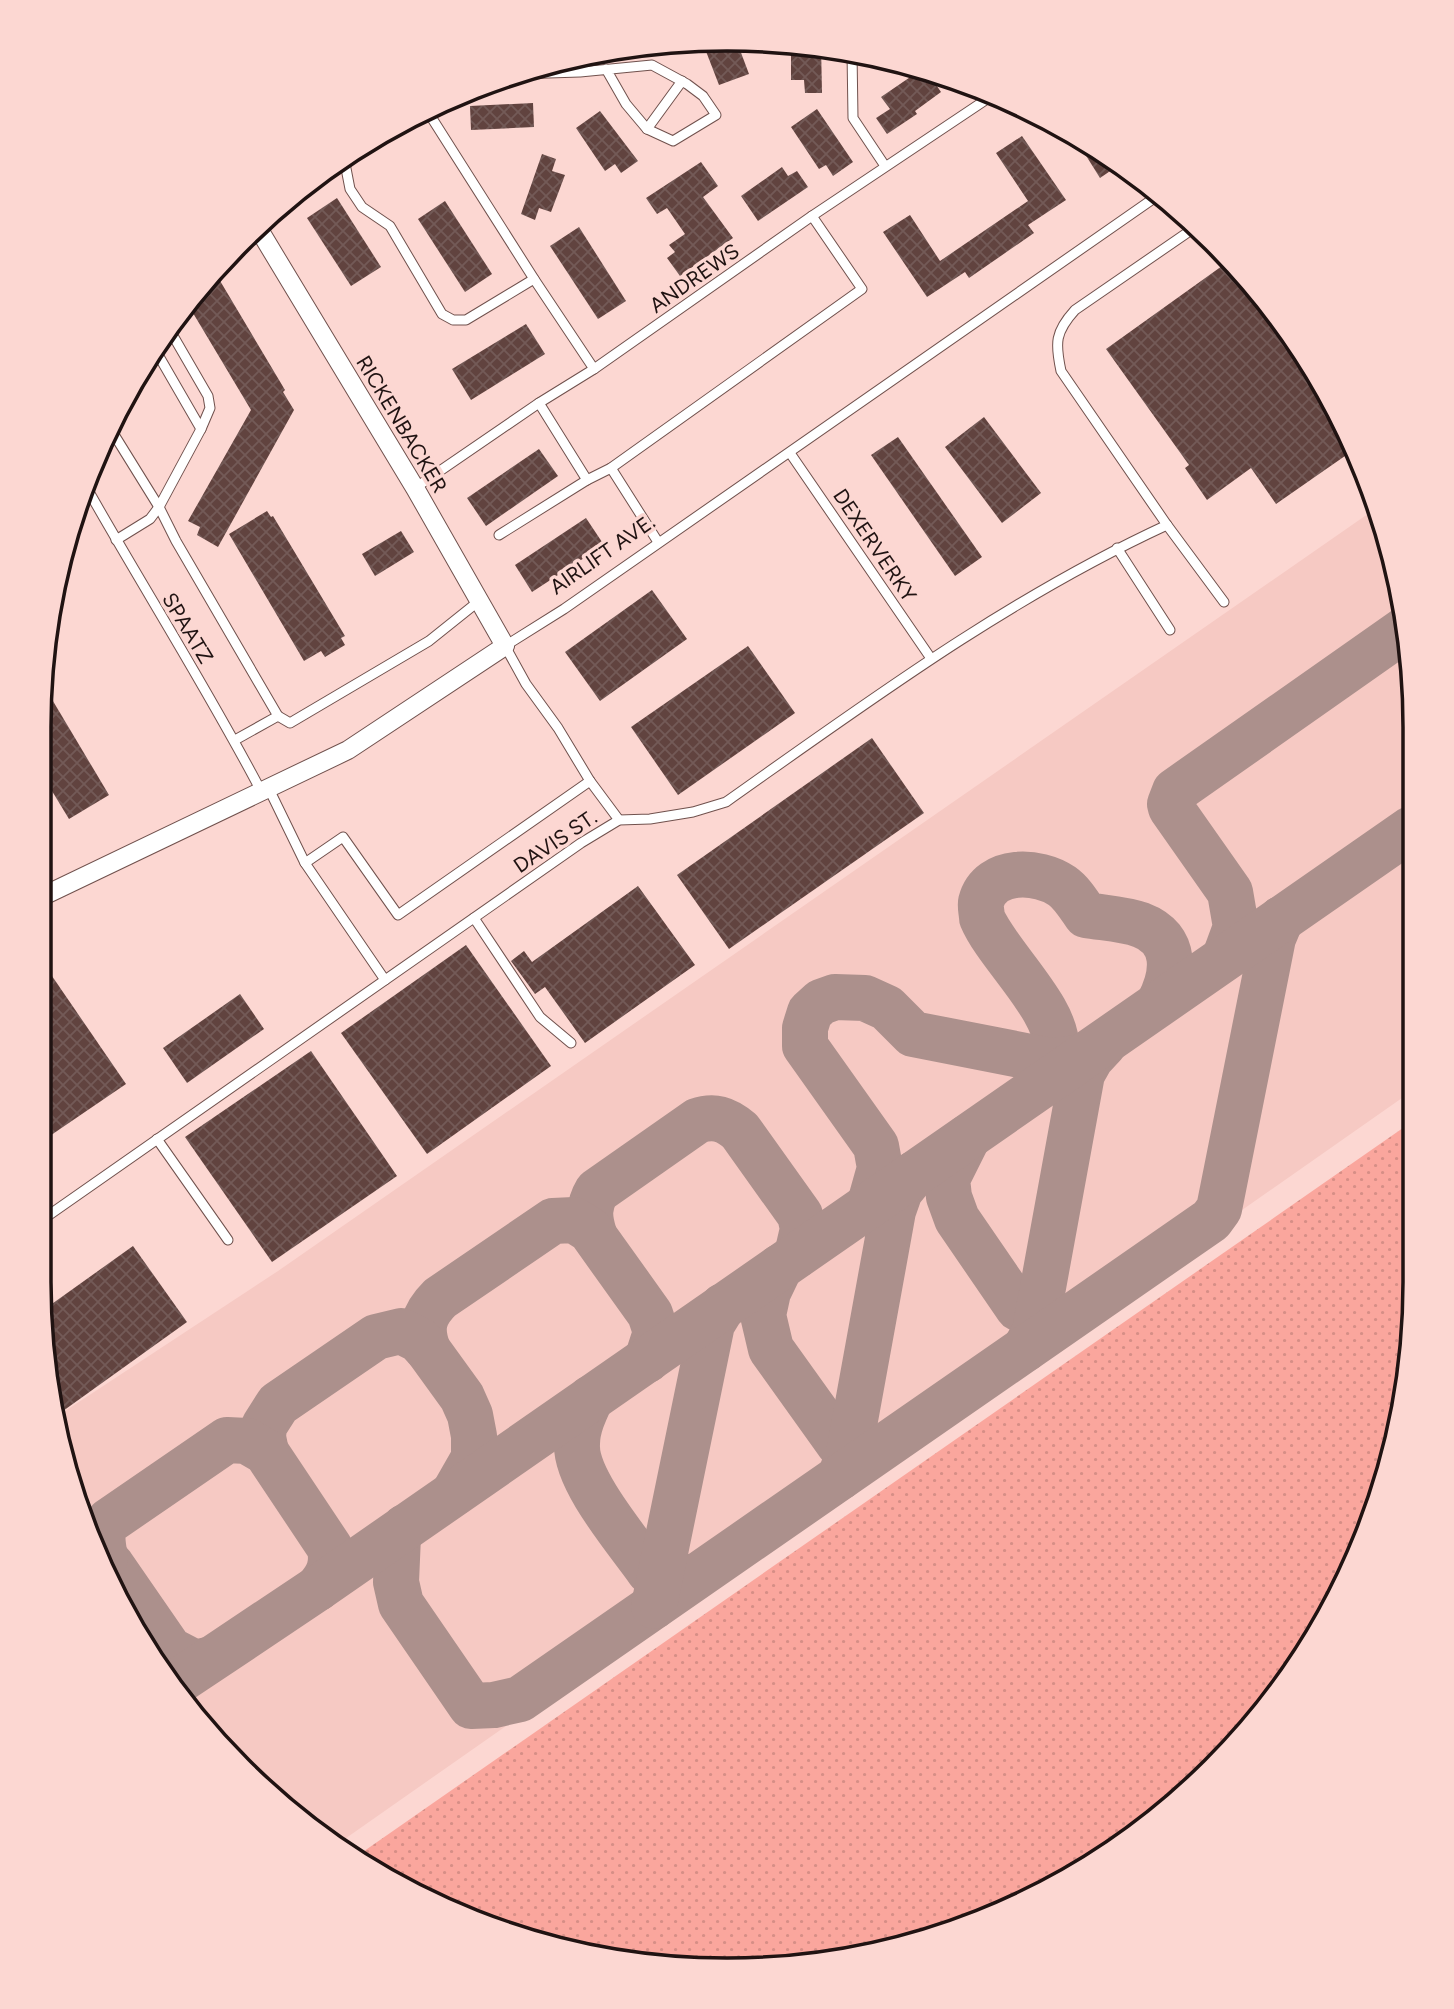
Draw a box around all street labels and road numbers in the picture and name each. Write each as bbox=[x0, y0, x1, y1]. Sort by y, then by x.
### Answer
street label: ANDREWS bbox=[644, 238, 744, 318]
street label: RICKENBACKER bbox=[351, 351, 453, 497]
street label: DEXERVERKY bbox=[828, 484, 922, 607]
street label: AIRLIFT AVE. bbox=[545, 509, 659, 599]
street label: SPAATZ bbox=[157, 588, 219, 668]
street label: DAVIS ST. bbox=[509, 804, 601, 878]

